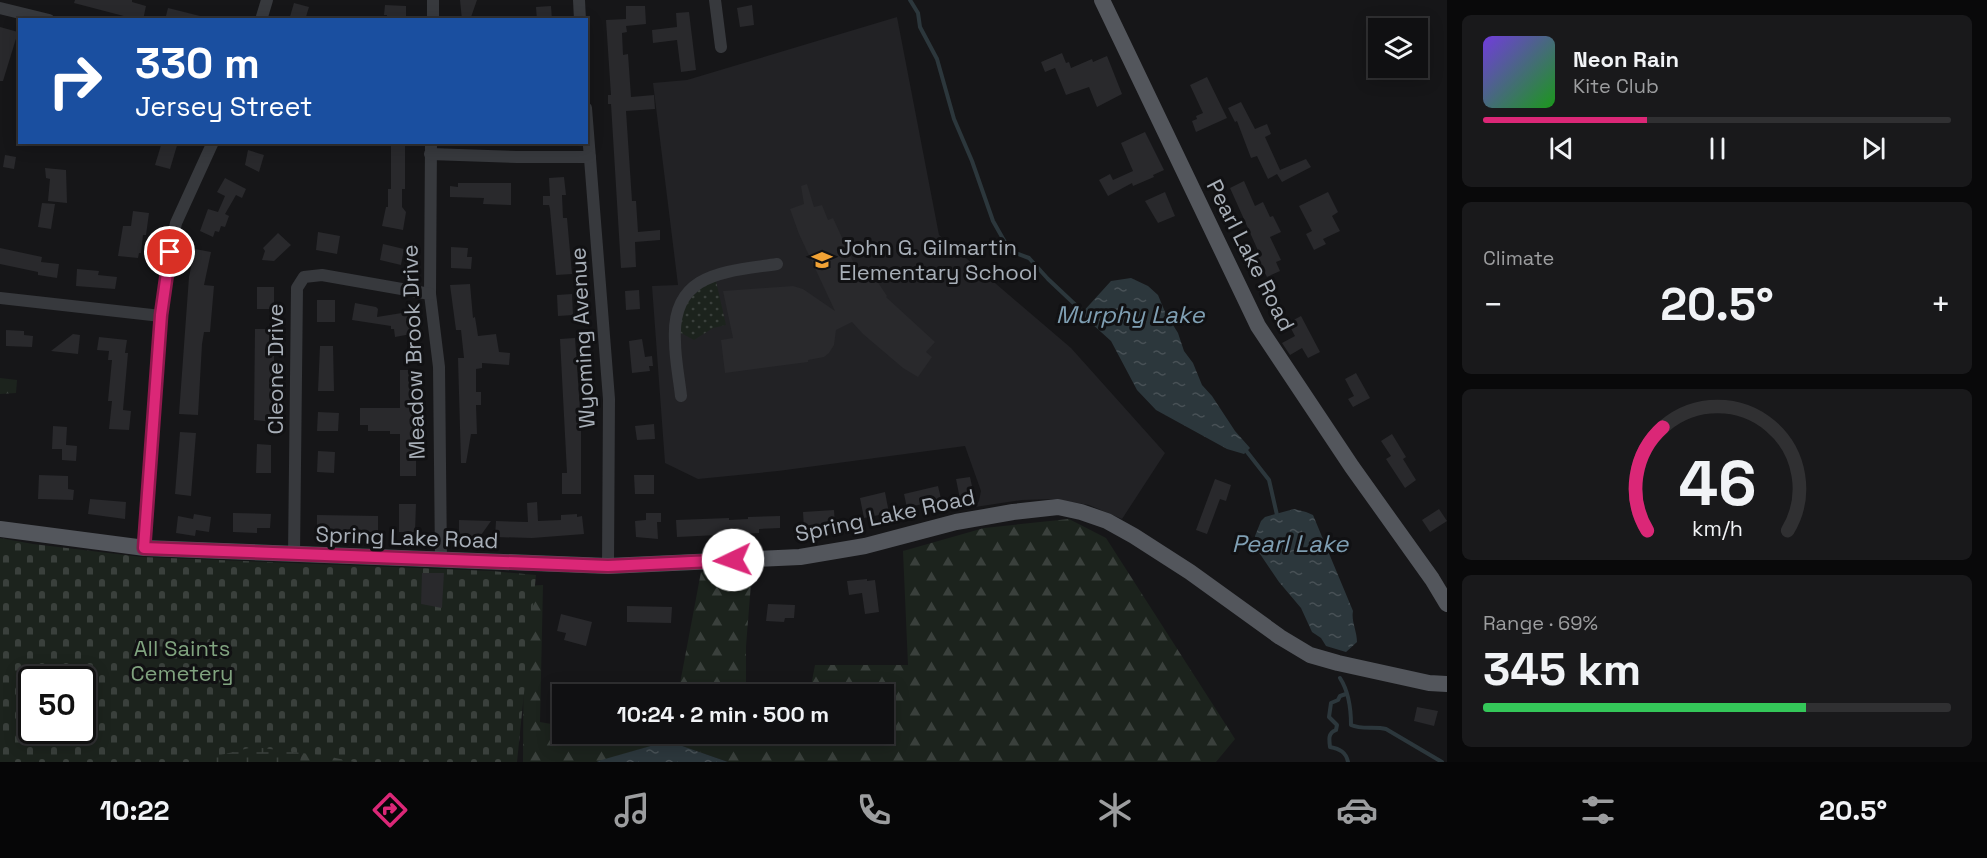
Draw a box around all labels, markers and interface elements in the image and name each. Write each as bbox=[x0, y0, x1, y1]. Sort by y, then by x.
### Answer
map controls bbox=[1368, 18, 1428, 78]
button: layers bbox=[1368, 18, 1428, 78]
text: 330 m bbox=[135, 37, 260, 90]
icon: right bbox=[36, 42, 114, 120]
text: Neon Rain bbox=[1573, 45, 1679, 73]
text: Kite Club bbox=[1573, 73, 1659, 99]
text: Jersey Street bbox=[135, 89, 312, 124]
icon: previous bbox=[1545, 132, 1578, 165]
icon: pause bbox=[1701, 132, 1734, 165]
icon: next bbox=[1857, 132, 1890, 165]
street label: Pearl Lake Road bbox=[1201, 174, 1301, 336]
pin bbox=[144, 226, 195, 277]
place label: John G. Gilmartin Elementary School bbox=[839, 233, 1038, 286]
icon: arrive bbox=[153, 235, 186, 268]
street label: Meadow Brook Drive bbox=[395, 244, 431, 460]
text: Climate bbox=[1483, 245, 1554, 271]
street label: Wyoming Avenue bbox=[563, 247, 601, 429]
school or university icon: John G. Gilmartin Elementary School bbox=[810, 248, 834, 272]
text: 20.5° bbox=[1660, 276, 1774, 333]
text: − bbox=[1483, 284, 1503, 326]
text: + bbox=[1931, 284, 1951, 326]
water label: Murphy Lake bbox=[1056, 299, 1205, 330]
street label: Cleone Drive bbox=[261, 303, 289, 435]
text: 46 bbox=[1678, 445, 1756, 524]
street label: Spring Lake Road bbox=[792, 482, 978, 548]
text: km/h bbox=[1691, 516, 1743, 543]
street label: Spring Lake Road bbox=[315, 520, 499, 554]
position arrow bbox=[701, 528, 765, 592]
water label: Pearl Lake bbox=[1232, 528, 1349, 559]
text: Range · 69% bbox=[1483, 610, 1598, 636]
park label: All Saints Cemetery bbox=[130, 634, 234, 687]
text: 345 km bbox=[1483, 641, 1641, 698]
speed limit sign: 50 bbox=[18, 666, 96, 744]
text: 10:24 · 2 min · 500 m bbox=[617, 700, 829, 728]
icon: directions bbox=[369, 789, 411, 831]
icon: music bbox=[611, 789, 653, 831]
icon: phone bbox=[853, 789, 895, 831]
icon: climate bbox=[1094, 789, 1136, 831]
icon: car bbox=[1336, 789, 1378, 831]
icon: filters bbox=[1577, 789, 1619, 831]
text: 10:22 bbox=[100, 793, 170, 828]
text: 20.5° bbox=[1819, 793, 1887, 828]

